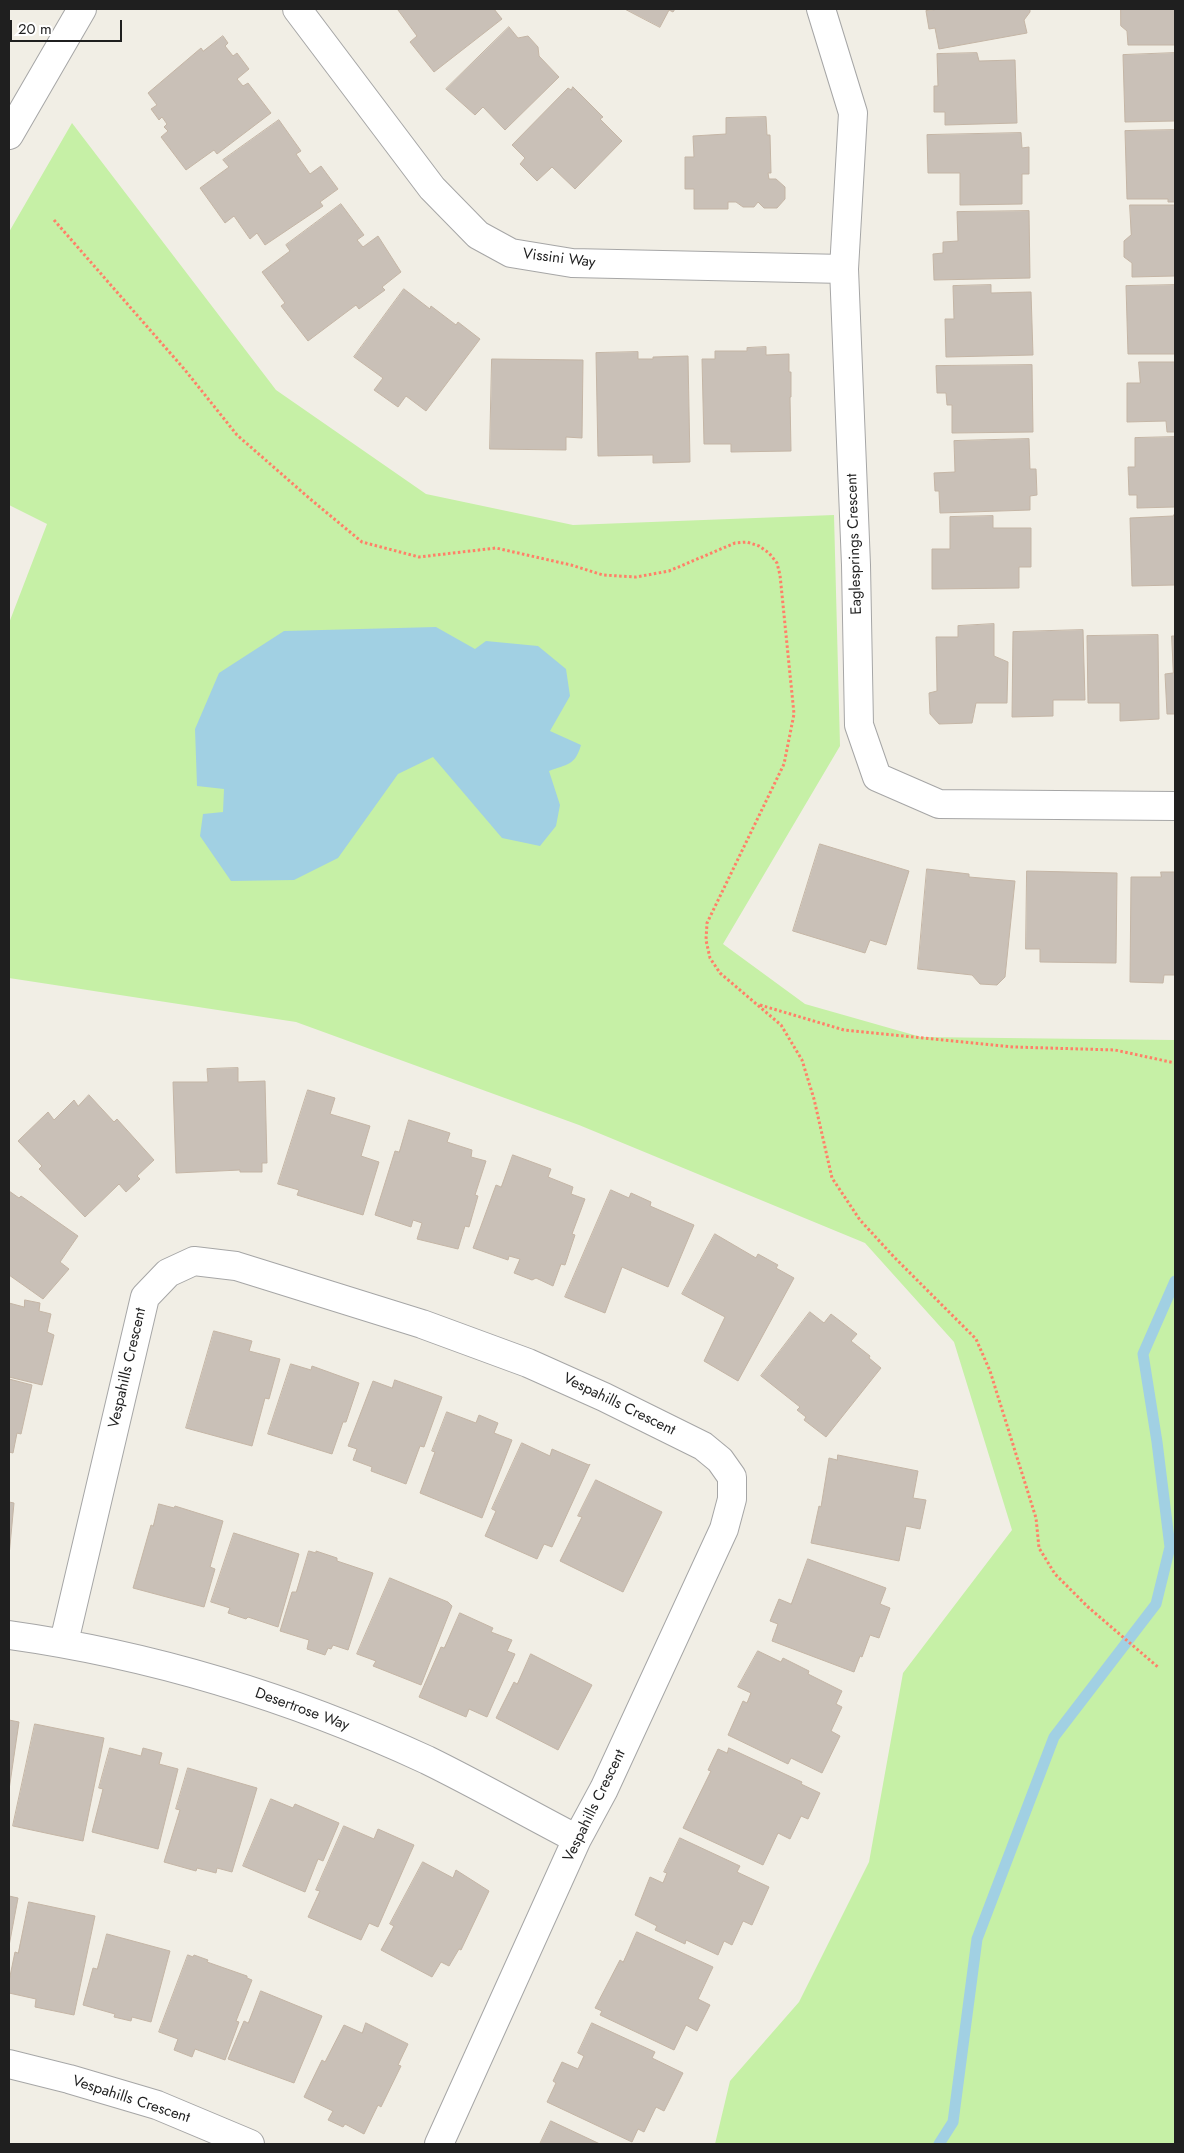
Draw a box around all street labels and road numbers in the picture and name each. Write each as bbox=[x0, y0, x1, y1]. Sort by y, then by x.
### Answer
street label: Vissini Way bbox=[522, 246, 596, 272]
street label: Eaglesprings Crescent bbox=[844, 473, 866, 615]
street label: Vespahills Crescent bbox=[105, 1306, 151, 1430]
street label: Vespahills Crescent bbox=[560, 1370, 678, 1440]
street label: Desertrose Way bbox=[252, 1685, 352, 1735]
street label: Vespahills Crescent bbox=[560, 1747, 630, 1865]
street label: Vespahills Crescent bbox=[70, 2072, 192, 2128]

